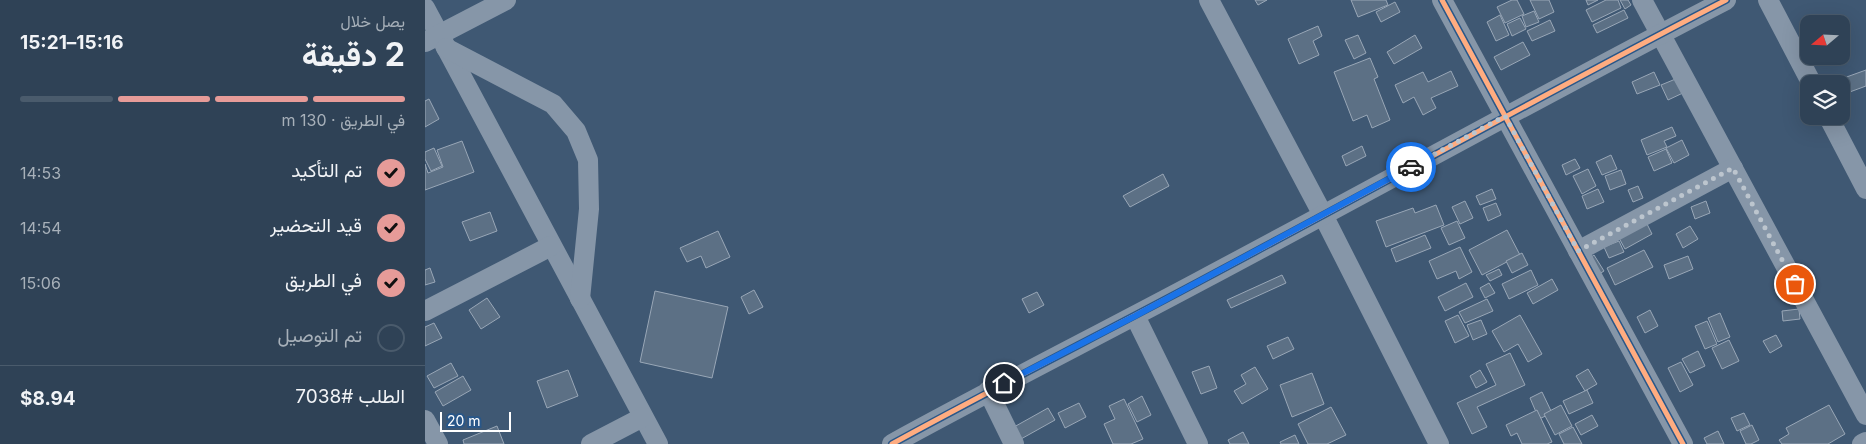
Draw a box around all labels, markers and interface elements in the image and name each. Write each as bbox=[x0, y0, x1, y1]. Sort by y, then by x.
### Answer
text: يصل خلال bbox=[340, 11, 405, 31]
north arrow bbox=[1800, 15, 1850, 65]
map controls bbox=[1800, 15, 1850, 125]
text: 15:16–15:21 bbox=[20, 31, 124, 54]
text: 2 دقيقة bbox=[302, 35, 405, 74]
button: layers bbox=[1800, 75, 1850, 125]
text: في الطريق · 130 m bbox=[282, 110, 405, 130]
courier bbox=[1386, 142, 1436, 192]
icon: car bbox=[1397, 153, 1425, 181]
text: تم التأكيد bbox=[291, 159, 362, 182]
icon: check bbox=[377, 159, 405, 187]
text: 14:53 bbox=[20, 163, 61, 183]
text: قيد التحضير bbox=[270, 214, 362, 237]
icon: check bbox=[377, 214, 405, 242]
text: 14:54 bbox=[20, 218, 62, 238]
pin bbox=[1774, 263, 1816, 305]
text: في الطريق bbox=[285, 269, 362, 292]
icon: check bbox=[377, 269, 405, 297]
icon: bag bbox=[1781, 270, 1809, 298]
text: 15:06 bbox=[20, 273, 61, 293]
text: تم التوصيل bbox=[277, 324, 362, 347]
pin bbox=[983, 362, 1025, 404]
icon: home bbox=[990, 369, 1018, 397]
text: الطلب #7038 bbox=[295, 385, 405, 408]
text: $8.94 bbox=[20, 387, 76, 410]
scale bar bbox=[440, 409, 511, 432]
text: 20 m bbox=[447, 412, 481, 429]

